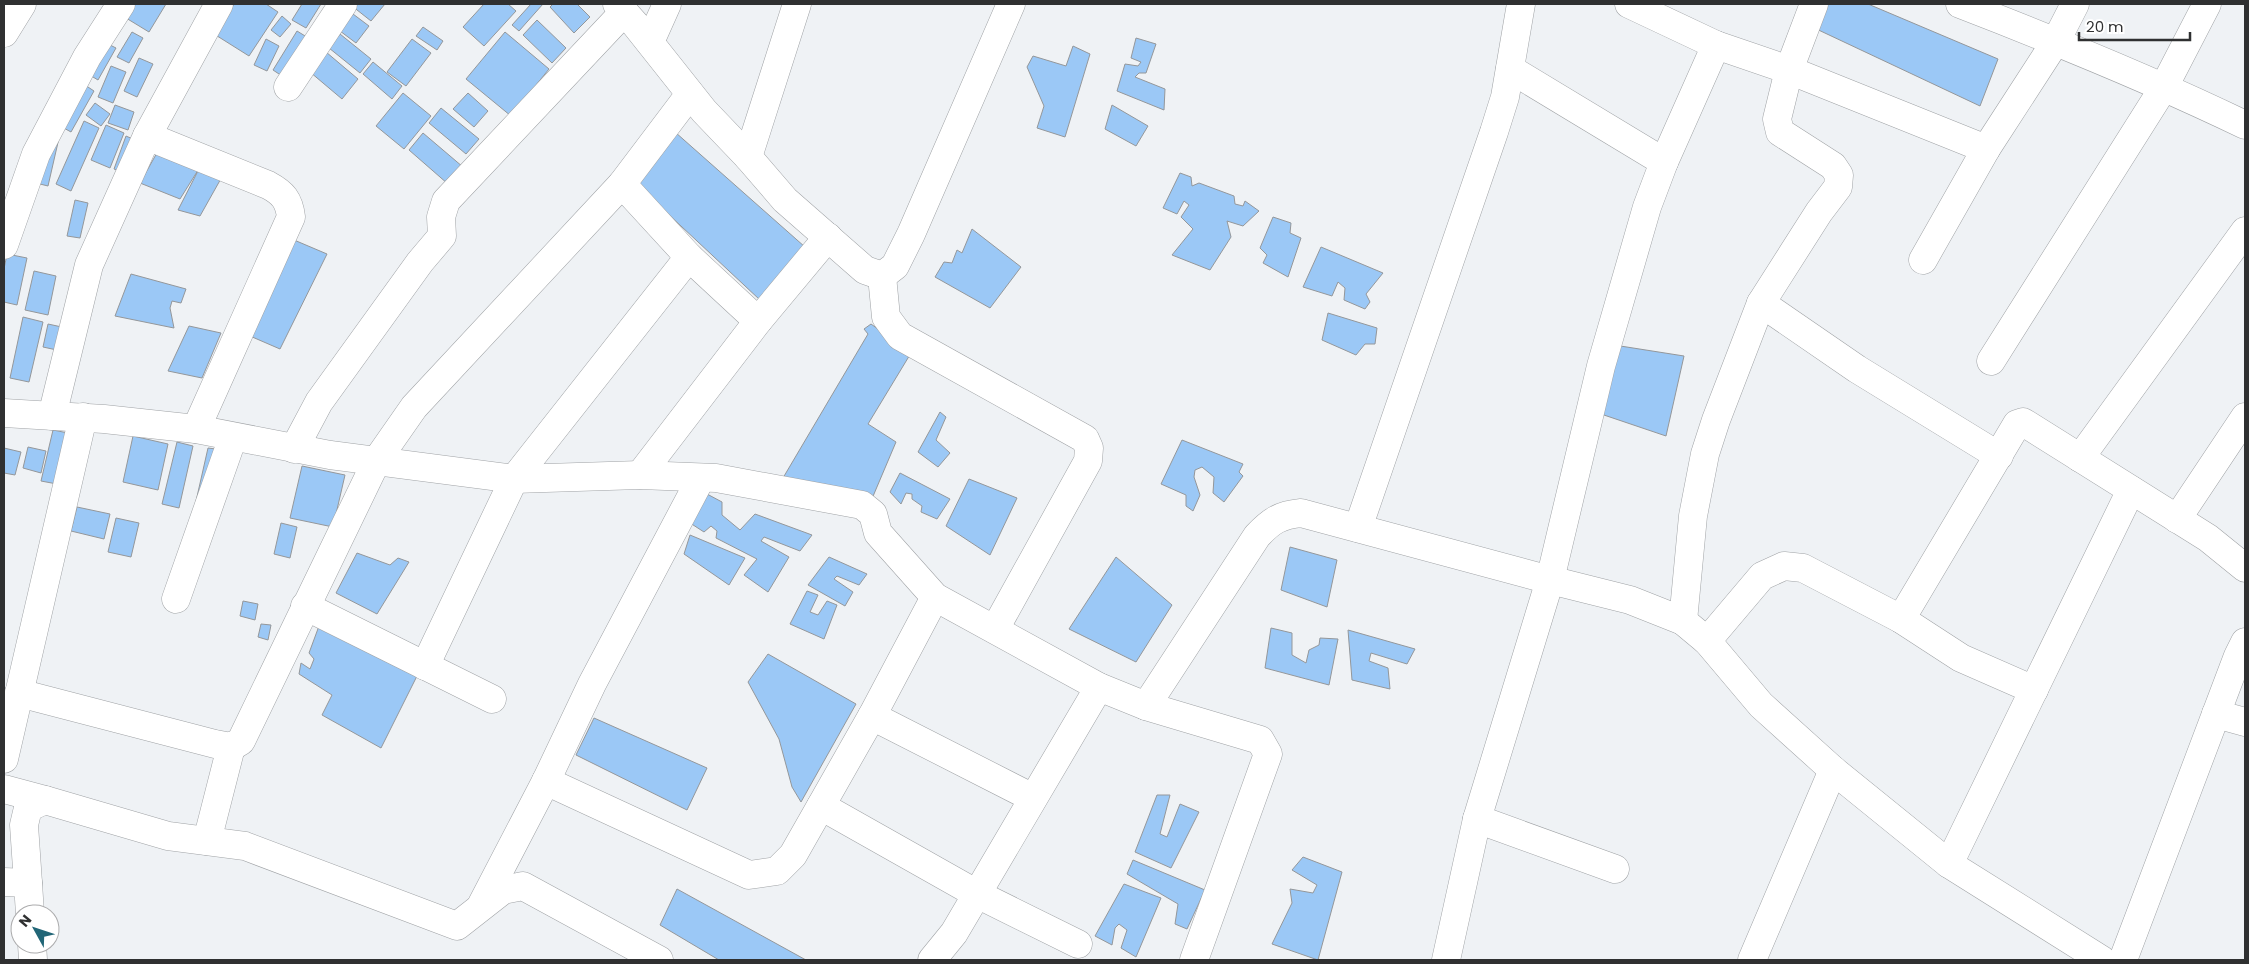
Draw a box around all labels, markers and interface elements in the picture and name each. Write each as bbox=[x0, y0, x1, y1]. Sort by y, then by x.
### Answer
scale bar bbox=[2079, 10, 2190, 42]
text: 20 m bbox=[2086, 16, 2124, 37]
north arrow bbox=[10, 904, 60, 954]
text: N bbox=[14, 910, 36, 931]

